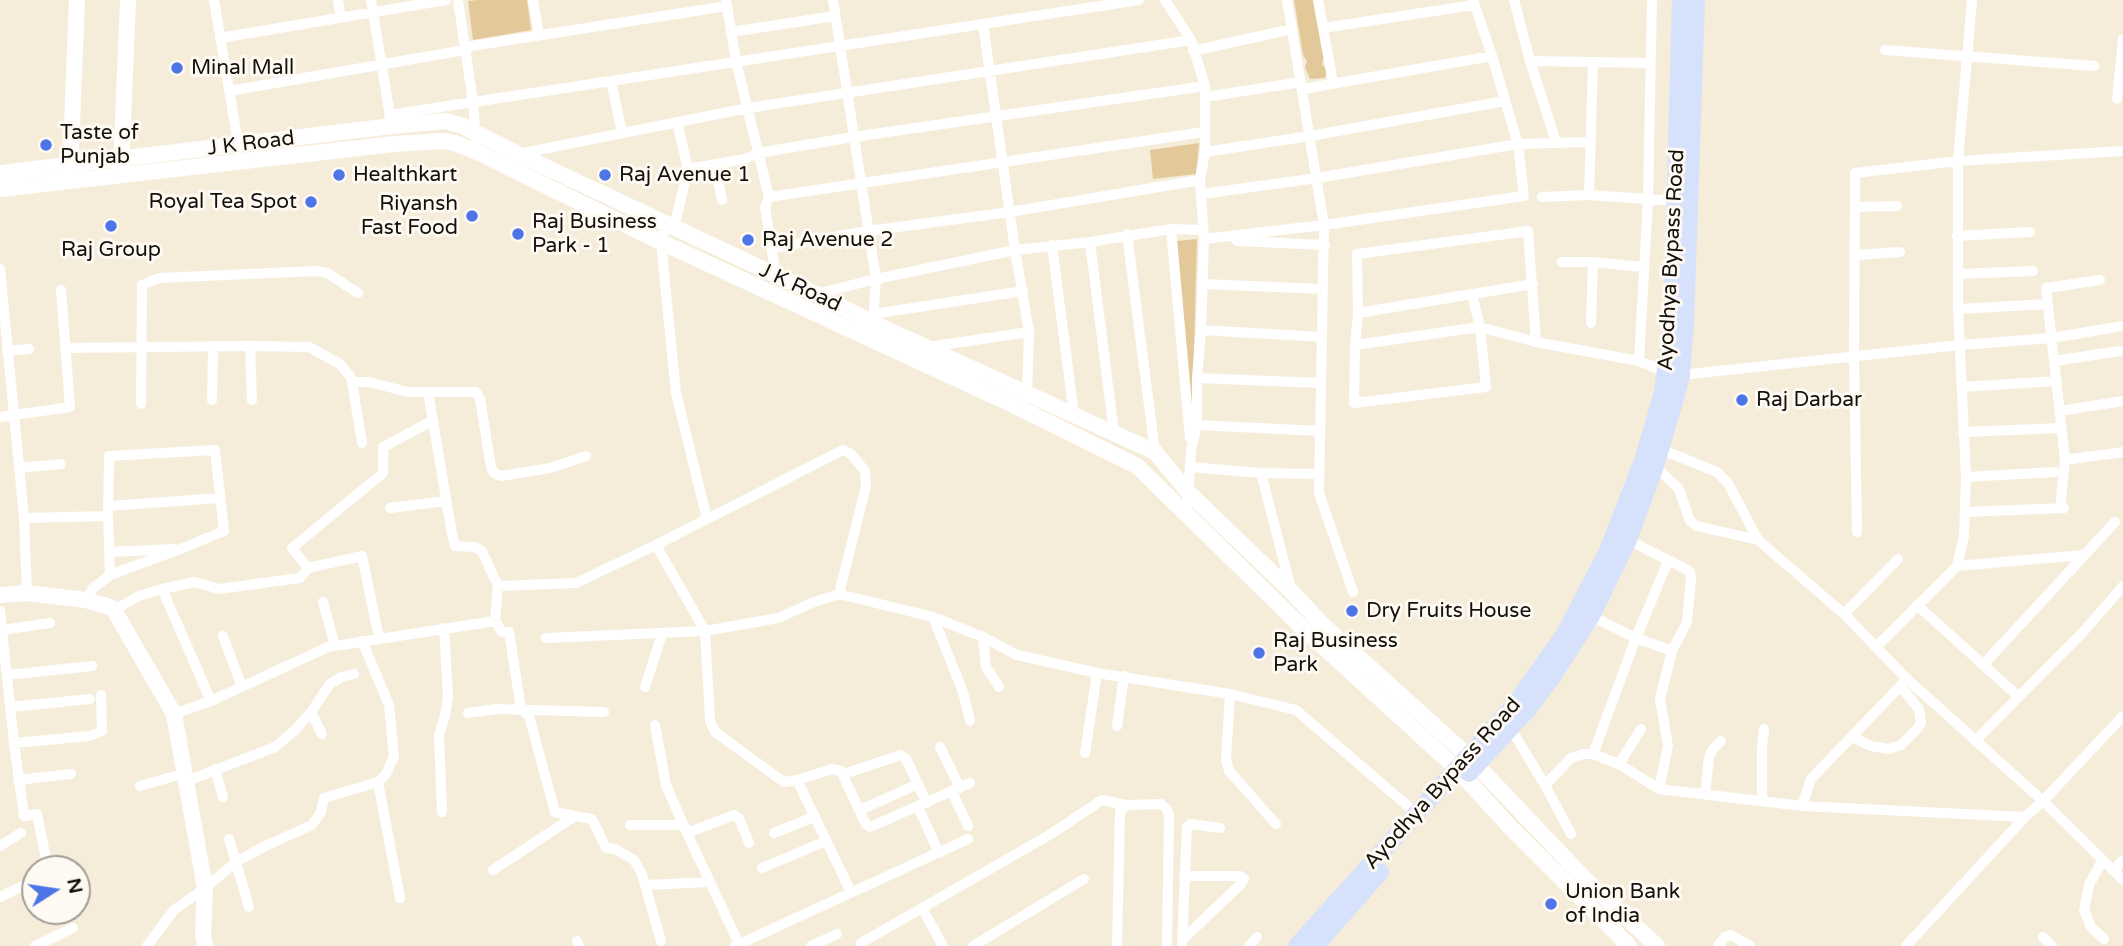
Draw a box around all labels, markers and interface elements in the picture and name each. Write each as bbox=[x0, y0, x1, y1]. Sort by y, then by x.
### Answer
place label: Minal Mall bbox=[191, 55, 294, 81]
marker: Minal Mall bbox=[169, 60, 185, 76]
place label: Taste of Punjab bbox=[60, 120, 139, 170]
street label: J K Road bbox=[206, 126, 296, 162]
marker: Taste of Punjab bbox=[38, 137, 54, 153]
street label: Ayodhya Bypass Road bbox=[1654, 148, 1690, 372]
place label: Healthkart bbox=[353, 162, 457, 188]
place label: Raj Avenue 1 bbox=[619, 162, 750, 188]
marker: Healthkart bbox=[331, 167, 347, 183]
marker: Raj Avenue 1 bbox=[597, 167, 613, 183]
place label: Royal Tea Spot bbox=[148, 189, 297, 215]
place label: Riyansh Fast Food bbox=[361, 191, 458, 241]
marker: Royal Tea Spot bbox=[303, 194, 319, 210]
marker: Riyansh Fast Food bbox=[464, 208, 480, 224]
place label: Raj Business Park - 1 bbox=[532, 209, 657, 259]
marker: Raj Group bbox=[103, 218, 119, 234]
marker: Raj Business Park - 1 bbox=[510, 226, 526, 242]
place label: Raj Avenue 2 bbox=[762, 227, 893, 253]
marker: Raj Avenue 2 bbox=[740, 232, 756, 248]
place label: Raj Group bbox=[61, 237, 161, 263]
street label: J K Road bbox=[755, 258, 845, 318]
place label: Raj Darbar bbox=[1756, 387, 1862, 413]
marker: Raj Darbar bbox=[1734, 392, 1750, 408]
place label: Dry Fruits House bbox=[1366, 598, 1531, 624]
marker: Dry Fruits House bbox=[1344, 603, 1360, 619]
place label: Raj Business Park bbox=[1273, 628, 1398, 678]
marker: Raj Business Park bbox=[1251, 645, 1267, 661]
street label: Ayodhya Bypass Road bbox=[1359, 693, 1527, 875]
north arrow bbox=[21, 855, 91, 925]
text: N bbox=[62, 876, 87, 896]
place label: Union Bank of India bbox=[1565, 879, 1680, 929]
marker: Union Bank of India bbox=[1543, 896, 1559, 912]

